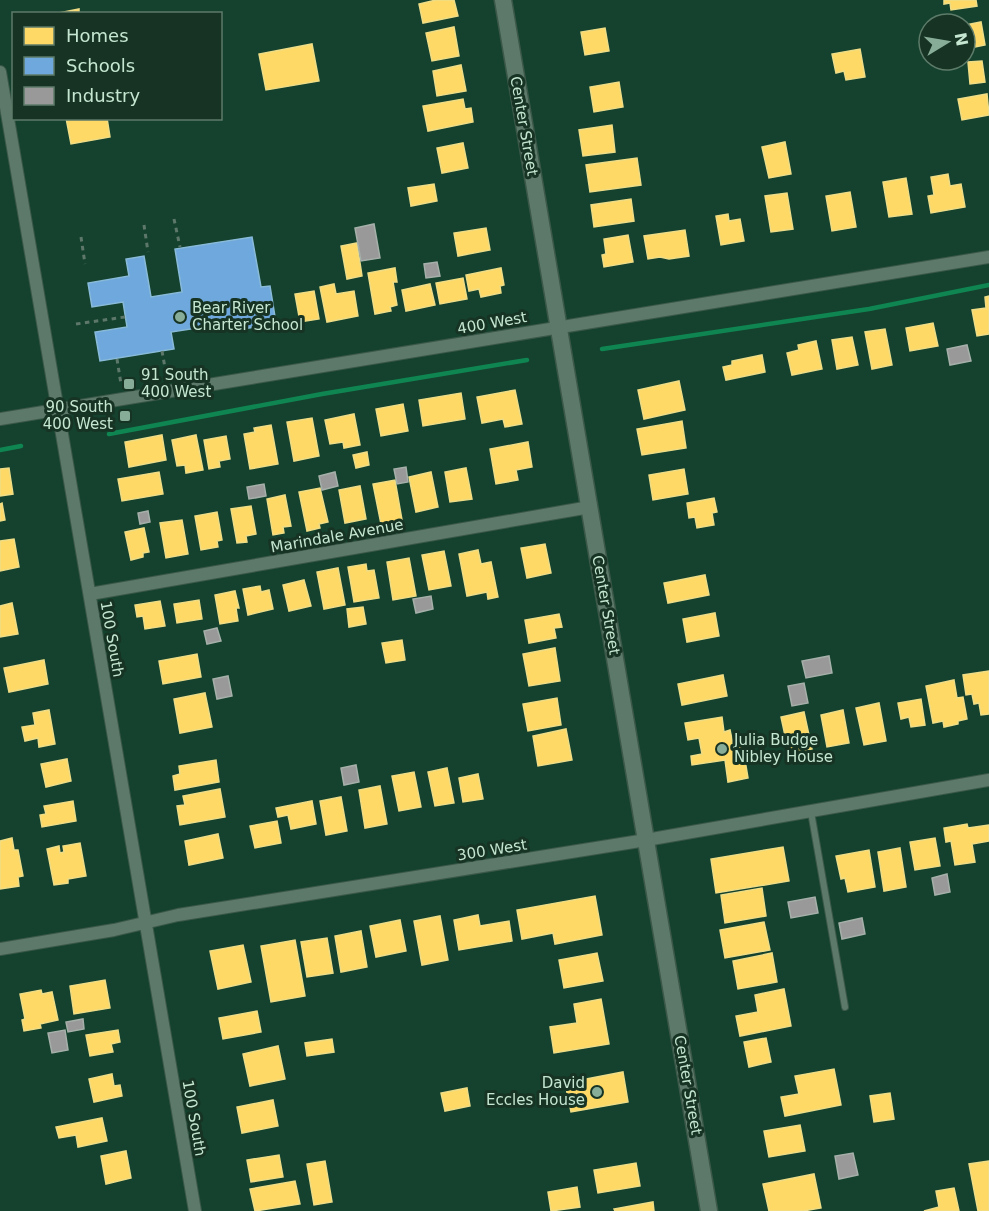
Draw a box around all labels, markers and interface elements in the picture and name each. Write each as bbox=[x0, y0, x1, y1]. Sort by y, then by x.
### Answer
legend bbox=[12, 12, 222, 120]
north arrow bbox=[917, 12, 977, 72]
text: Homes bbox=[66, 25, 129, 46]
text: N bbox=[951, 31, 972, 48]
text: Schools bbox=[66, 55, 135, 76]
street label: Center Street bbox=[506, 75, 542, 177]
text: Industry bbox=[66, 85, 140, 106]
place label: Bear River Charter School bbox=[192, 299, 303, 334]
street label: 400 West bbox=[456, 308, 528, 338]
marker: Bear River Charter School bbox=[173, 310, 187, 324]
place label: 91 South 400 West bbox=[141, 366, 211, 401]
marker: 91 South 400 West bbox=[122, 377, 136, 391]
place label: 90 South 400 West bbox=[43, 398, 113, 433]
marker: 90 South 400 West bbox=[118, 409, 132, 423]
street label: Marindale Avenue bbox=[269, 515, 405, 557]
street label: Center Street bbox=[588, 554, 624, 656]
street label: 100 South bbox=[96, 600, 128, 678]
place label: Julia Budge Nibley House bbox=[733, 731, 833, 766]
marker: Julia Budge Nibley House bbox=[715, 742, 729, 756]
street label: 300 West bbox=[456, 836, 528, 864]
street label: Center Street bbox=[670, 1034, 706, 1136]
place label: David Eccles House bbox=[486, 1074, 585, 1109]
street label: 100 South bbox=[178, 1079, 210, 1157]
marker: David Eccles House bbox=[590, 1085, 604, 1099]

